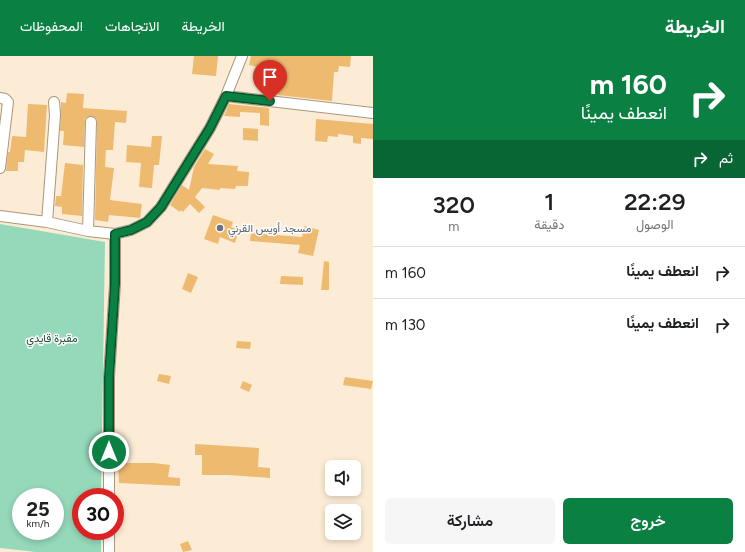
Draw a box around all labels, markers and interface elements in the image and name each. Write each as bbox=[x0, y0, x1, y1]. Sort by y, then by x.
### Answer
text: الخريطة bbox=[665, 15, 725, 38]
text: المحفوظات bbox=[20, 18, 83, 35]
text: الاتجاهات bbox=[105, 18, 159, 35]
text: الخريطة bbox=[181, 18, 225, 35]
pin bbox=[253, 60, 287, 101]
icon: arrive bbox=[259, 66, 281, 88]
text: 160 m bbox=[590, 67, 667, 101]
icon: right bbox=[681, 72, 733, 124]
text: انعطف يمينًا bbox=[581, 102, 667, 124]
icon: right bbox=[689, 148, 711, 170]
text: ثم bbox=[719, 149, 733, 167]
text: 1 bbox=[544, 187, 554, 216]
text: 22:29 bbox=[624, 187, 686, 216]
text: 320 bbox=[432, 190, 475, 219]
text: دقيقة bbox=[534, 217, 564, 232]
text: الوصول bbox=[636, 217, 673, 232]
text: m bbox=[448, 219, 459, 234]
place label: مسجد أويس القرني bbox=[228, 222, 312, 238]
marker: مسجد أويس القرني bbox=[215, 223, 225, 233]
text: انعطف يمينًا bbox=[626, 262, 699, 280]
icon: right bbox=[711, 262, 733, 284]
text: 160 m bbox=[385, 264, 426, 282]
text: انعطف يمينًا bbox=[626, 314, 699, 332]
icon: right bbox=[711, 314, 733, 336]
text: 130 m bbox=[385, 316, 425, 334]
park label: مقبرة قايدي bbox=[26, 332, 78, 348]
position arrow bbox=[88, 431, 130, 473]
map controls bbox=[325, 460, 361, 540]
button: sound bbox=[325, 460, 361, 496]
speed limit sign: 30 bbox=[72, 488, 124, 540]
text: 25 bbox=[26, 497, 50, 521]
button: مشاركة bbox=[385, 498, 555, 544]
button: خروج bbox=[563, 498, 733, 544]
button: layers bbox=[325, 504, 361, 540]
text: km/h bbox=[27, 517, 49, 530]

